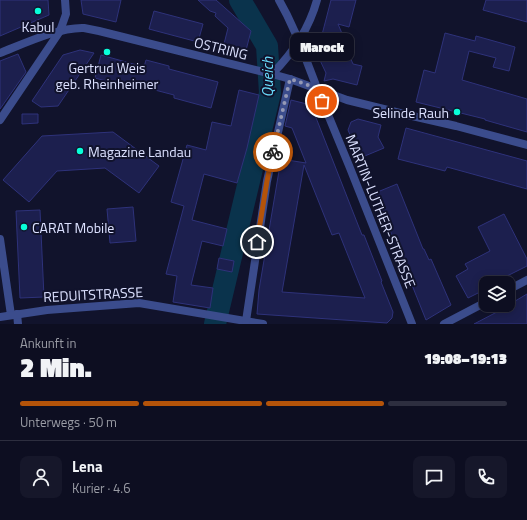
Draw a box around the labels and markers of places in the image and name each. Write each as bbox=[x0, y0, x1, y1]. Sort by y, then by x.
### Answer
marker: Kabul bbox=[33, 6, 43, 16]
place label: Kabul bbox=[21, 16, 55, 37]
callout: Marock bbox=[290, 33, 354, 61]
marker: Gertrud Weis geb. Rheinheimer bbox=[102, 47, 112, 57]
place label: Gertrud Weis geb. Rheinheimer bbox=[56, 57, 159, 94]
pin bbox=[305, 84, 339, 118]
place label: Selinde Rauh bbox=[372, 102, 449, 123]
marker: Selinde Rauh bbox=[452, 107, 462, 117]
place label: Magazine Landau bbox=[88, 141, 191, 162]
marker: Magazine Landau bbox=[75, 146, 85, 156]
place label: CARAT Mobile bbox=[32, 217, 114, 238]
marker: CARAT Mobile bbox=[19, 222, 29, 232]
pin bbox=[240, 225, 274, 259]

